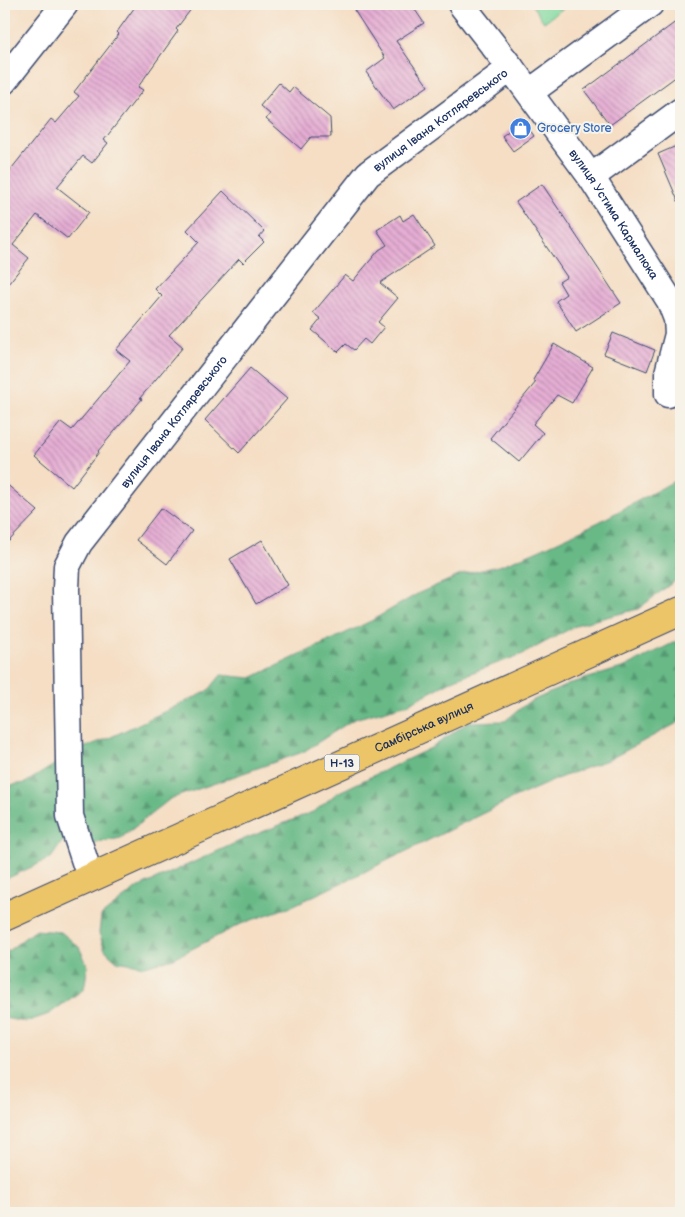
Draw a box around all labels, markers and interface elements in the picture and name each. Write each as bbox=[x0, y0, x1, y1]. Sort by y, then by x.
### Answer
street label: вулиця Івана Котляревського bbox=[370, 66, 511, 175]
shop icon: Grocery Store bbox=[509, 116, 533, 140]
place label: Grocery Store bbox=[537, 121, 612, 136]
street label: вулиця Устима Кармалюка bbox=[566, 146, 662, 282]
street label: вулиця Івана Котляревського bbox=[117, 353, 230, 491]
street label: Самбірська вулиця bbox=[372, 698, 476, 756]
road number: Н-13 bbox=[324, 754, 360, 771]

